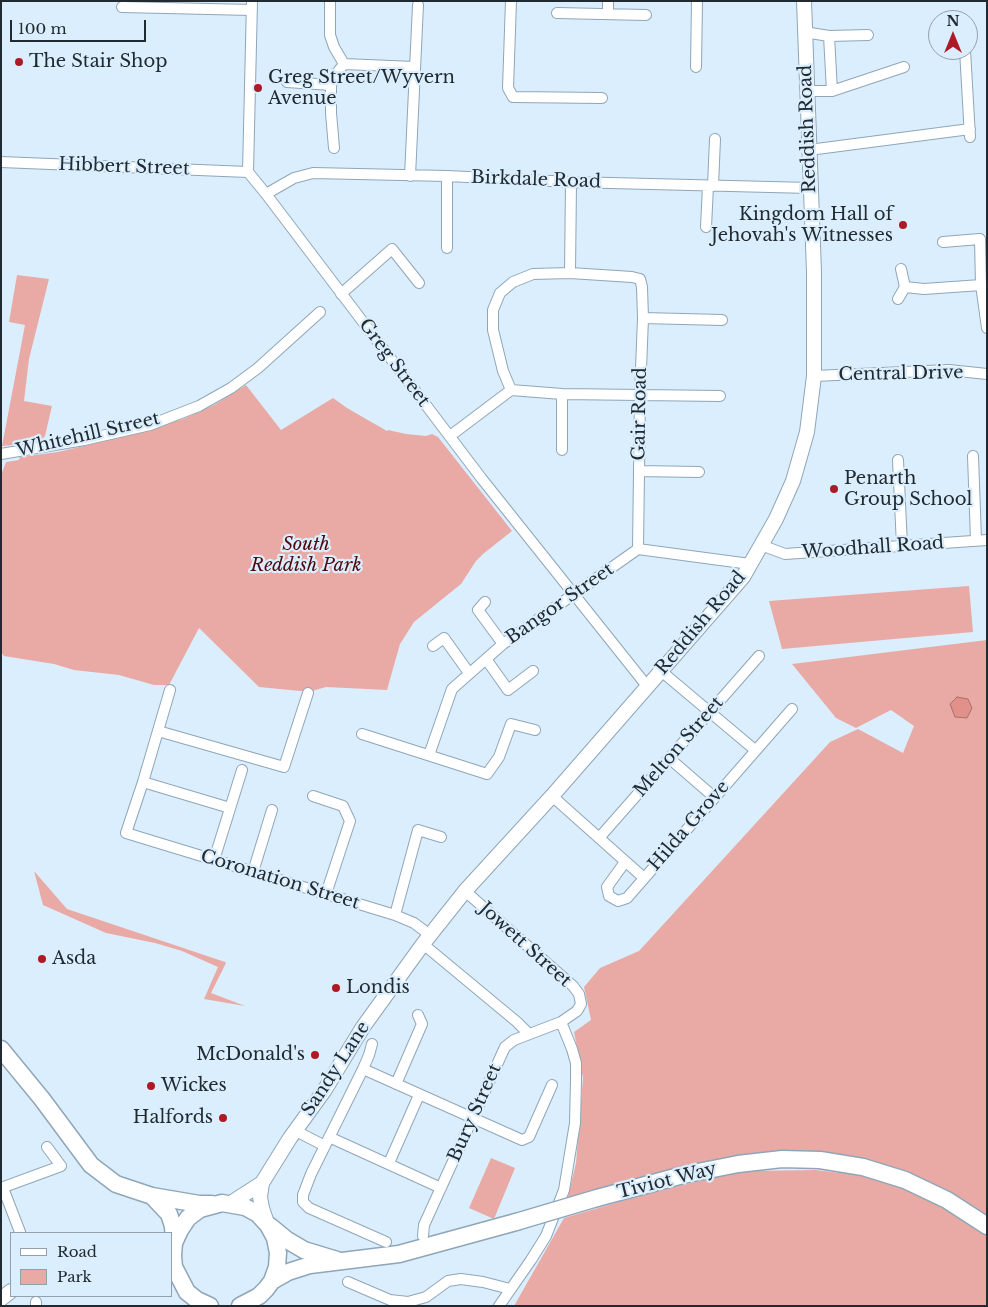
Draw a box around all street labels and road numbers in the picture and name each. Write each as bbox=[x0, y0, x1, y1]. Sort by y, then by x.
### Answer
street label: Reddish Road bbox=[795, 64, 821, 194]
street label: Hibbert Street bbox=[58, 154, 190, 180]
street label: Birkdale Road bbox=[471, 167, 601, 193]
street label: Greg Street bbox=[354, 315, 434, 411]
street label: Central Drive bbox=[838, 362, 964, 386]
street label: Gair Road bbox=[628, 367, 652, 461]
street label: Whitehill Street bbox=[14, 408, 162, 462]
street label: Woodhall Road bbox=[801, 532, 945, 564]
street label: Bangor Street bbox=[502, 559, 618, 649]
street label: Reddish Road bbox=[651, 567, 751, 679]
street label: Melton Street bbox=[630, 693, 728, 801]
street label: Hilda Grove bbox=[644, 777, 734, 875]
street label: Coronation Street bbox=[198, 846, 362, 914]
street label: Jowett Street bbox=[475, 898, 575, 992]
street label: Sandy Lane bbox=[297, 1018, 375, 1120]
street label: Bury Street bbox=[444, 1061, 506, 1165]
street label: Tiviot Way bbox=[615, 1158, 719, 1204]

